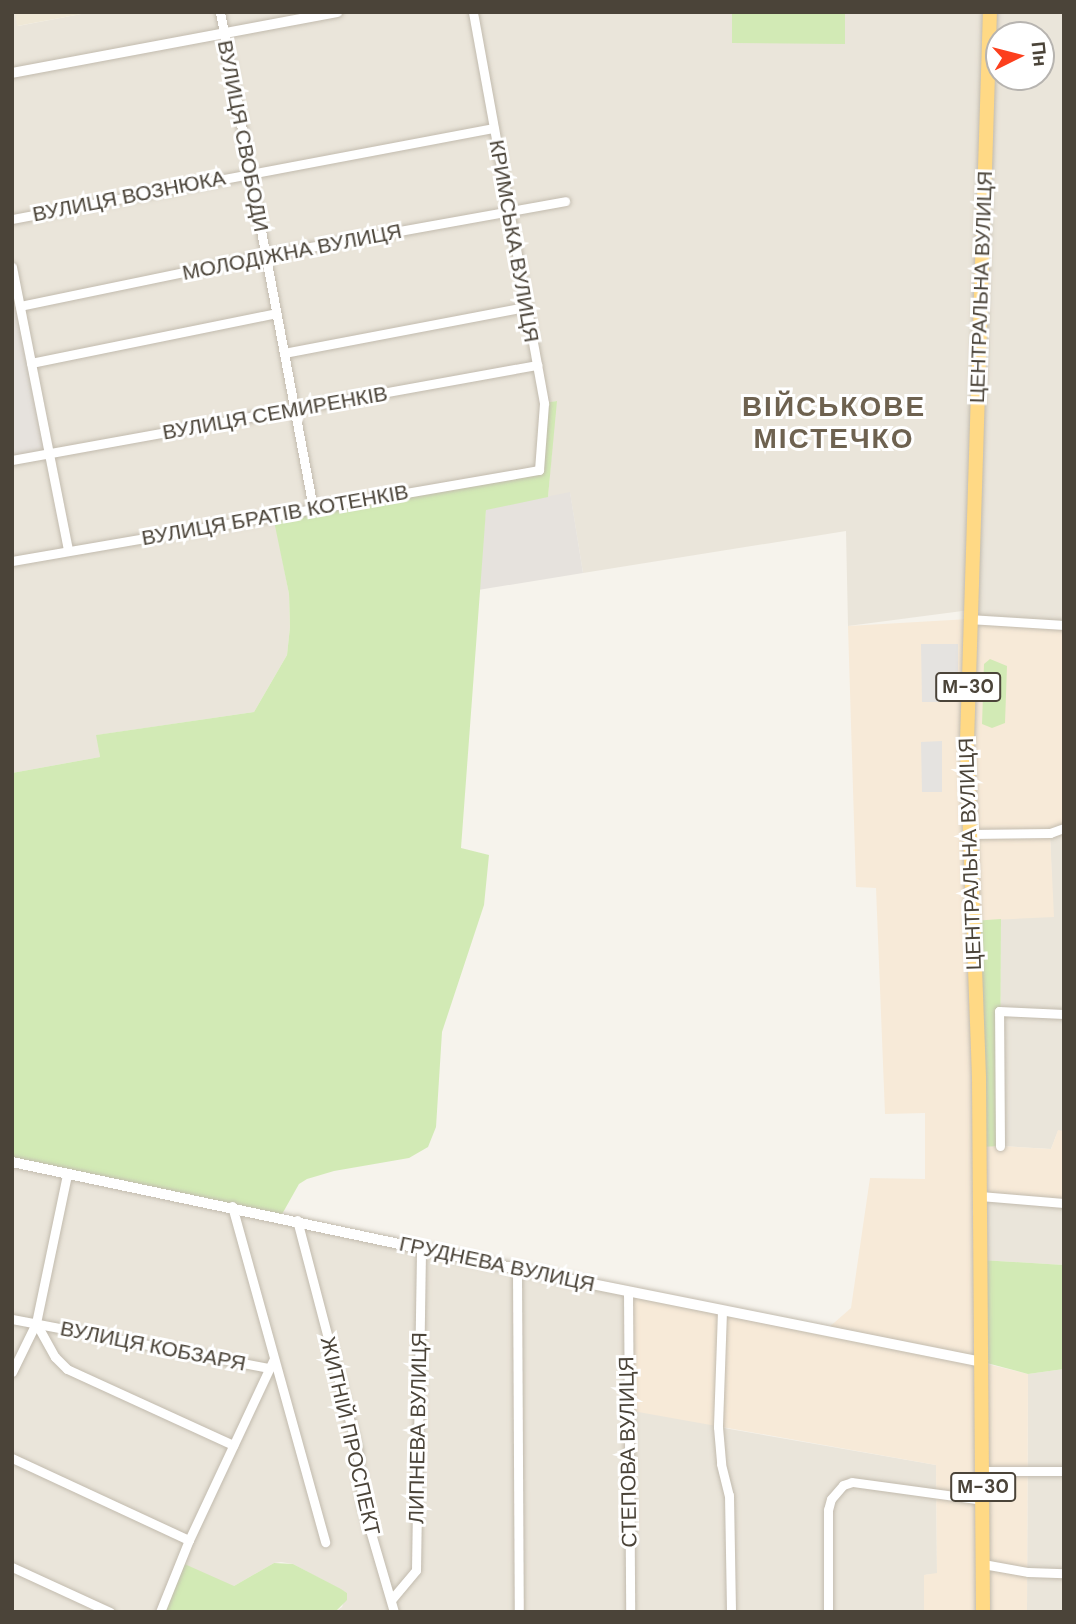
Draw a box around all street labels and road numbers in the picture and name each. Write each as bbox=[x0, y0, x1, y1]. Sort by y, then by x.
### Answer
street label: ВУЛИЦЯ СВОБОДИ bbox=[212, 38, 274, 234]
street label: КРИМСЬКА ВУЛИЦЯ bbox=[484, 138, 544, 344]
street label: ВУЛИЦЯ ВОЗНЮКА bbox=[30, 165, 228, 227]
street label: ЦЕНТРАЛЬНА ВУЛИЦЯ bbox=[964, 170, 998, 404]
street label: МОЛОДІЖНА ВУЛИЦЯ bbox=[180, 218, 404, 286]
street label: ВУЛИЦЯ СЕМИРЕНКІВ bbox=[160, 381, 390, 445]
street label: ВУЛИЦЯ БРАТІВ КОТЕНКІВ bbox=[140, 479, 410, 551]
road number: М-30 bbox=[935, 672, 1001, 702]
street label: ЦЕНТРАЛЬНА ВУЛИЦЯ bbox=[953, 737, 987, 971]
street label: ГРУДНЕВА ВУЛИЦЯ bbox=[397, 1231, 597, 1297]
street label: ВУЛИЦЯ КОБЗАРЯ bbox=[58, 1316, 248, 1376]
street label: ЛИПНЕВА ВУЛИЦЯ bbox=[404, 1332, 432, 1524]
street label: ЖИТНІЙ ПРОСПЕКТ bbox=[315, 1334, 385, 1538]
street label: СТЕПОВА ВУЛИЦЯ bbox=[614, 1356, 642, 1548]
road number: М-30 bbox=[950, 1471, 1016, 1502]

